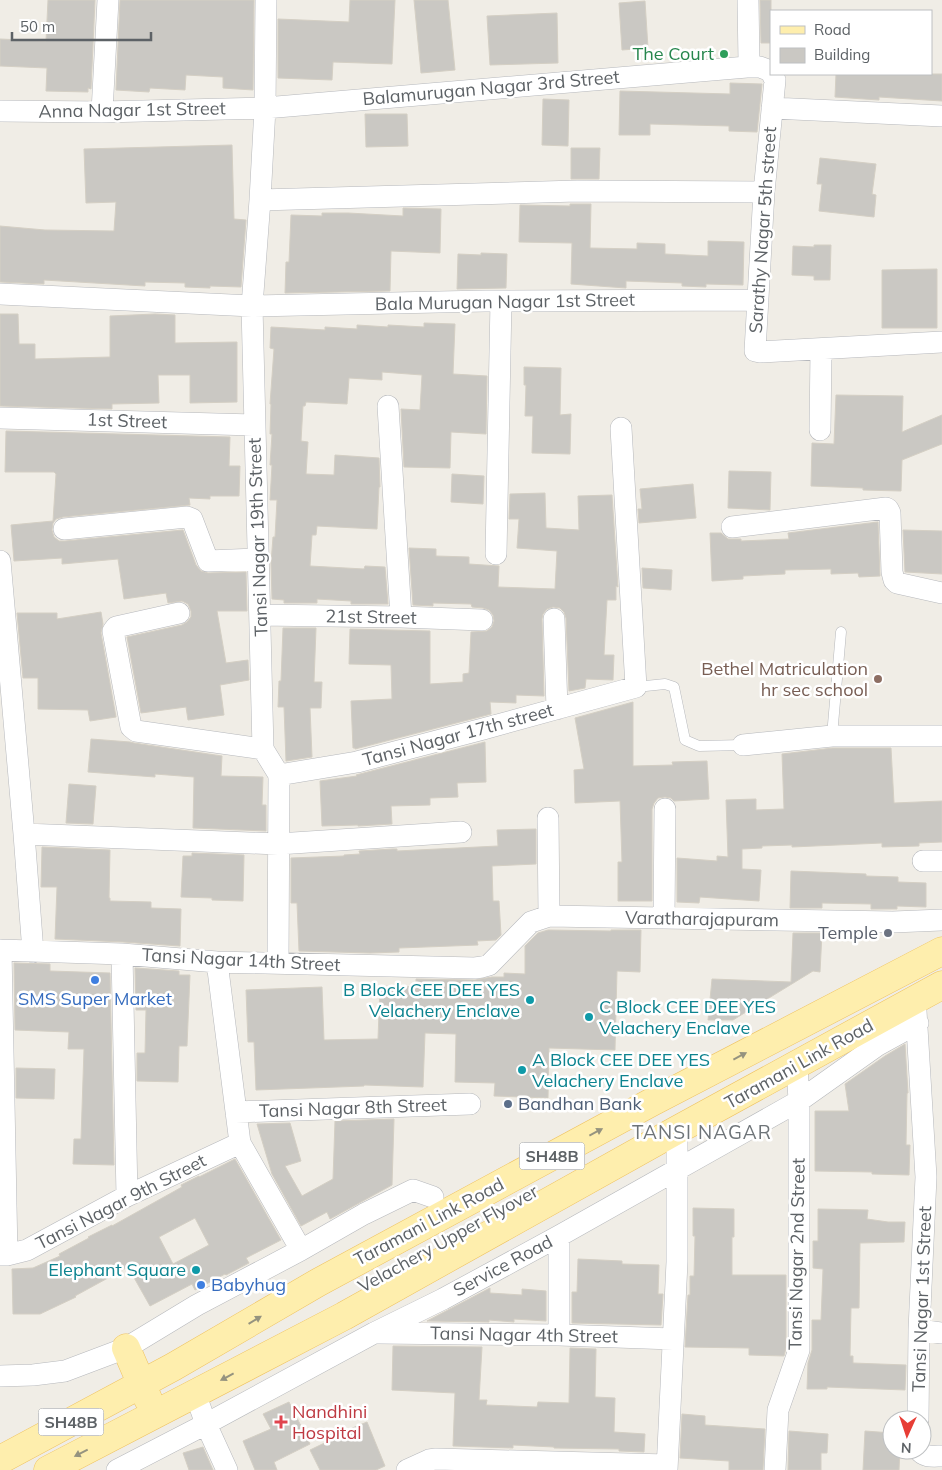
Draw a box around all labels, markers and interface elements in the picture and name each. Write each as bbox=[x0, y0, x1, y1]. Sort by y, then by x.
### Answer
scale bar bbox=[12, 10, 151, 42]
legend bbox=[770, 10, 932, 75]
text: 50 m bbox=[20, 17, 55, 36]
text: Road bbox=[814, 20, 851, 39]
place label: The Court bbox=[632, 42, 714, 65]
text: Building bbox=[814, 45, 870, 64]
marker: The Court bbox=[718, 48, 730, 60]
street label: Balamurugan Nagar 3rd Street bbox=[362, 65, 620, 110]
street label: Anna Nagar 1st Street bbox=[38, 96, 226, 123]
street label: Sarathy Nagar 5th street bbox=[744, 126, 781, 334]
street label: Bala Murugan Nagar 1st Street bbox=[375, 288, 635, 315]
street label: 1st Street bbox=[86, 408, 168, 433]
street label: Tansi Nagar 19th Street bbox=[243, 437, 272, 637]
street label: 21st Street bbox=[325, 604, 417, 629]
place label: Bethel Matriculation hr sec school bbox=[701, 657, 868, 701]
marker: Bethel Matriculation hr sec school bbox=[872, 673, 884, 685]
street label: Tansi Nagar 17th street bbox=[360, 698, 556, 771]
street label: Varatharajapuram bbox=[625, 906, 779, 931]
place label: Temple bbox=[818, 921, 878, 944]
marker: Temple bbox=[882, 927, 894, 939]
street label: Tansi Nagar 14th Street bbox=[141, 943, 341, 976]
marker: SMS Super Market bbox=[89, 974, 101, 986]
place label: B Block CEE DEE YES Velachery Enclave bbox=[343, 978, 520, 1022]
place label: SMS Super Market bbox=[18, 987, 172, 1010]
marker: B Block CEE DEE YES Velachery Enclave bbox=[524, 994, 536, 1006]
place label: C Block CEE DEE YES Velachery Enclave bbox=[599, 995, 776, 1039]
marker: C Block CEE DEE YES Velachery Enclave bbox=[583, 1011, 595, 1023]
street label: Taramani Link Road bbox=[720, 1013, 877, 1114]
place label: A Block CEE DEE YES Velachery Enclave bbox=[532, 1048, 710, 1092]
one-way arrow bbox=[733, 1052, 747, 1060]
marker: A Block CEE DEE YES Velachery Enclave bbox=[516, 1064, 528, 1076]
place label: Bandhan Bank bbox=[518, 1092, 643, 1115]
street label: Tansi Nagar 8th Street bbox=[259, 1093, 447, 1122]
marker: Bandhan Bank bbox=[502, 1098, 514, 1110]
district label: TANSI NAGAR bbox=[632, 1120, 772, 1144]
one-way arrow bbox=[589, 1128, 604, 1136]
road number: SH48B bbox=[520, 1142, 584, 1170]
street label: Tansi Nagar 9th Street bbox=[32, 1149, 210, 1254]
street label: Tansi Nagar 2nd Street bbox=[783, 1158, 810, 1350]
street label: Taramani Link Road bbox=[350, 1172, 508, 1271]
street label: Velachery Upper Flyover bbox=[354, 1179, 542, 1298]
street label: Tansi Nagar 1st Street bbox=[907, 1205, 936, 1392]
street label: Service Road bbox=[449, 1230, 556, 1301]
place label: Elephant Square bbox=[48, 1258, 186, 1281]
marker: Elephant Square bbox=[190, 1264, 202, 1276]
place label: Babyhug bbox=[211, 1273, 286, 1296]
marker: Babyhug bbox=[195, 1279, 207, 1291]
one-way arrow bbox=[248, 1315, 261, 1324]
street label: Tansi Nagar 4th Street bbox=[430, 1321, 618, 1348]
one-way arrow bbox=[221, 1372, 234, 1381]
place label: Nandhini Hospital bbox=[292, 1400, 367, 1444]
road number: SH48B bbox=[38, 1408, 104, 1435]
north arrow bbox=[882, 1410, 932, 1460]
marker: Nandhini Hospital bbox=[274, 1415, 288, 1429]
text: N bbox=[901, 1439, 912, 1457]
one-way arrow bbox=[74, 1449, 88, 1457]

